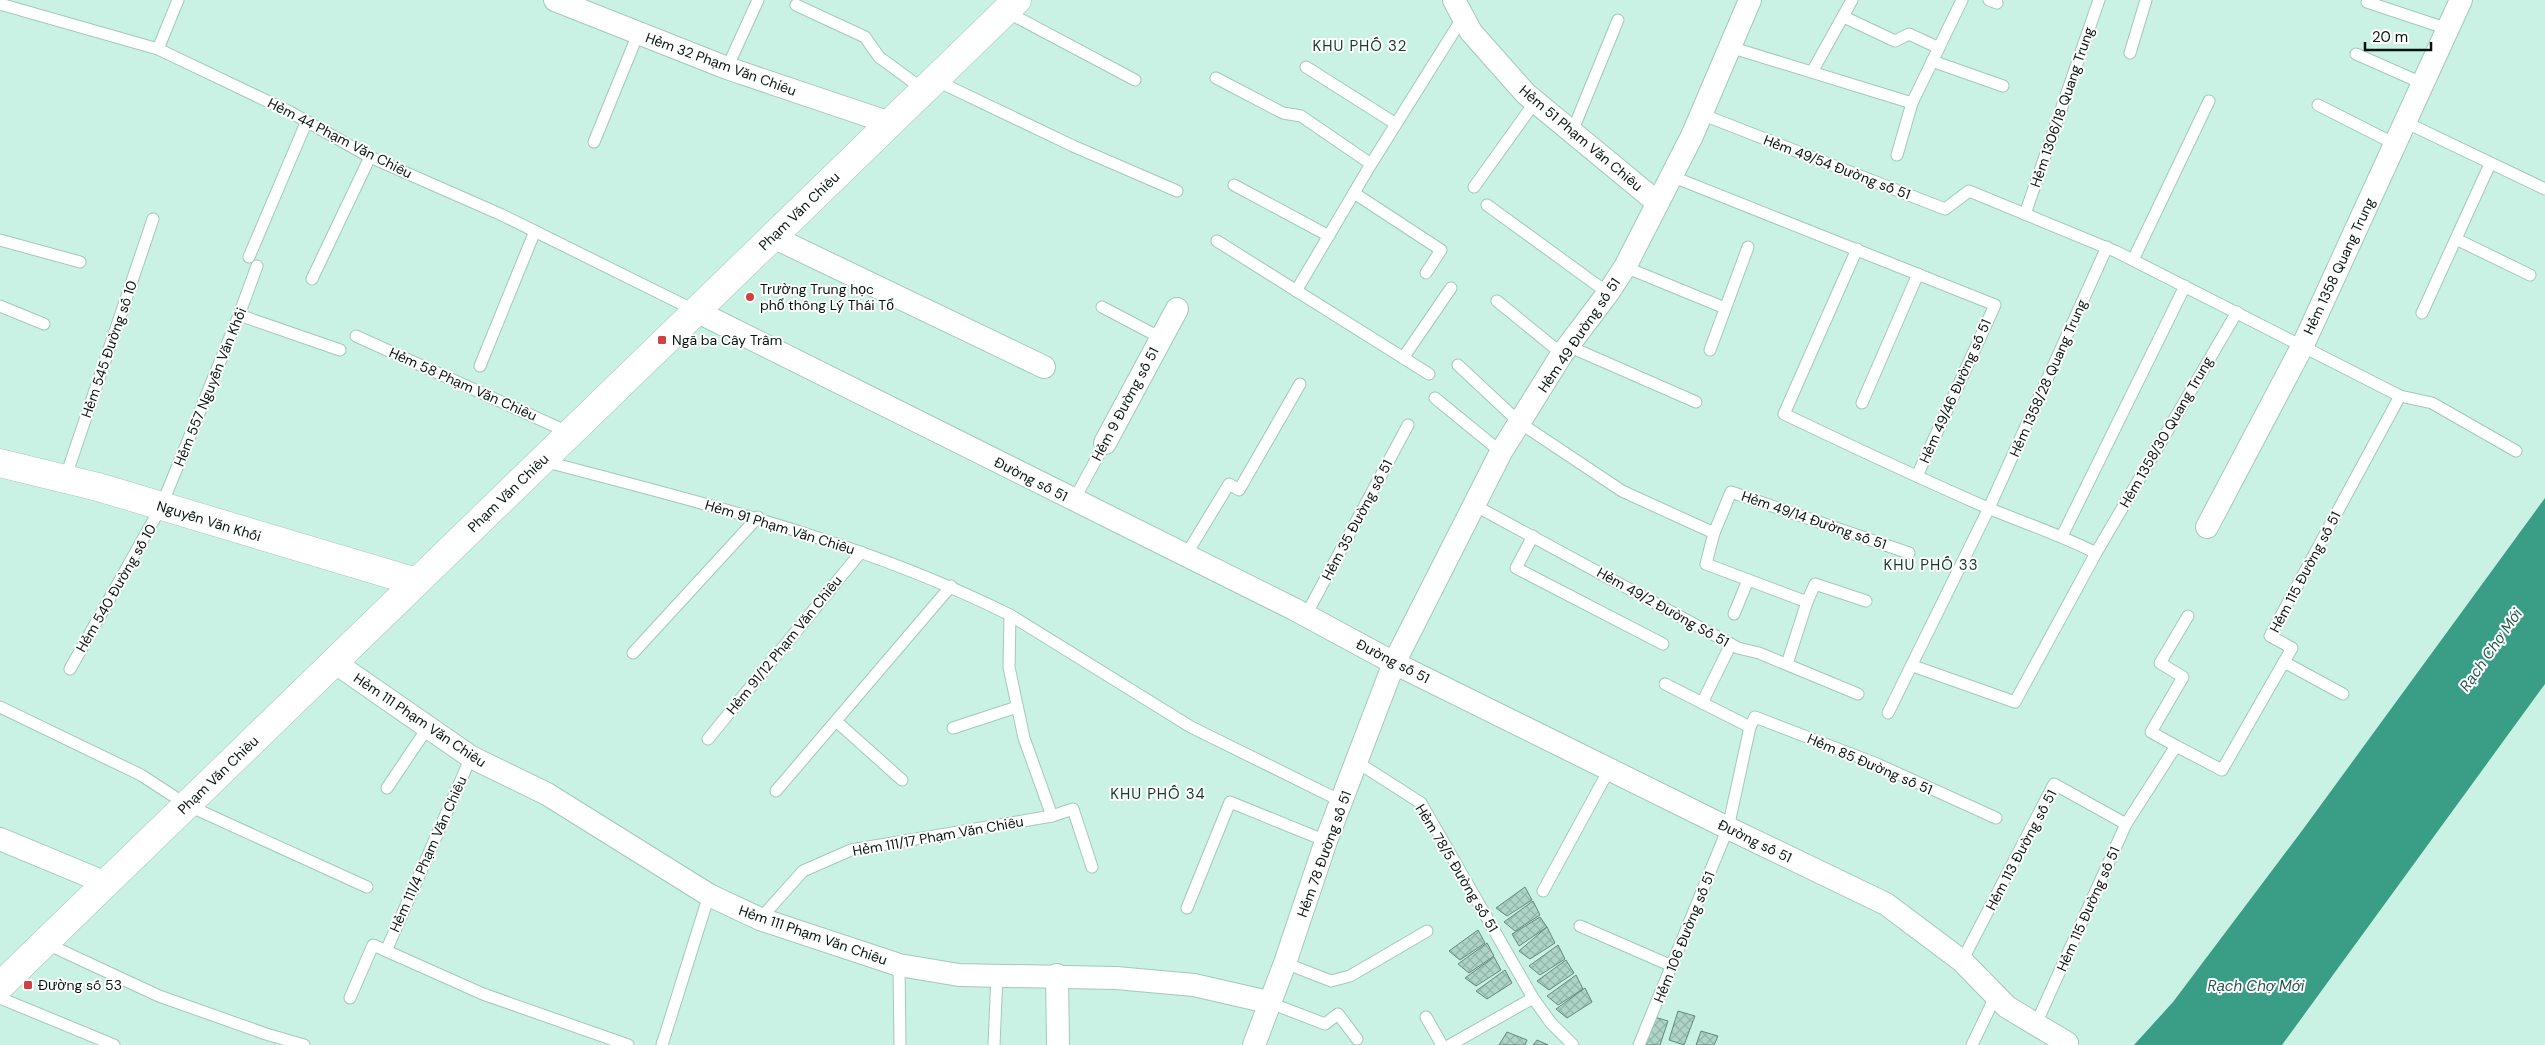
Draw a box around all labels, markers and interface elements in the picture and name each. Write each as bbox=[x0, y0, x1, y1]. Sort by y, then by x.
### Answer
scale bar bbox=[2365, 20, 2431, 52]
street label: Hẻm 1306/18 Quang Trung bbox=[2026, 24, 2098, 189]
text: 20 m bbox=[2372, 27, 2408, 47]
street label: Hẻm 32 Phạm Văn Chiêu bbox=[643, 28, 799, 100]
district label: KHU PHỐ 32 bbox=[1313, 36, 1407, 56]
street label: Hẻm 51 Phạm Văn Chiêu bbox=[1516, 81, 1646, 195]
street label: Hẻm 44 Phạm Văn Chiêu bbox=[265, 94, 415, 182]
street label: Hẻm 49/54 Đường số 51 bbox=[1761, 131, 1913, 203]
street label: Phạm Văn Chiêu bbox=[755, 168, 843, 254]
street label: Hẻm 1358 Quang Trung bbox=[2299, 194, 2379, 337]
street label: Hẻm 49 Đường số 51 bbox=[1534, 274, 1624, 396]
street label: Hẻm 545 Đường số 10 bbox=[77, 278, 141, 420]
place label: Trường Trung học phổ thông Lý Thái Tổ bbox=[760, 280, 894, 314]
marker: Trường Trung học phổ thông Lý Thái Tổ bbox=[744, 291, 756, 303]
street label: Hẻm 1358/28 Quang Trung bbox=[2005, 296, 2091, 460]
street label: Hẻm 557 Nguyễn Văn Khối bbox=[170, 305, 250, 469]
street label: Hẻm 49/46 Đường số 51 bbox=[1915, 316, 1995, 466]
place label: Ngã ba Cây Trâm bbox=[672, 331, 782, 349]
marker: Ngã ba Cây Trâm bbox=[656, 334, 668, 346]
street label: Hẻm 58 Phạm Văn Chiêu bbox=[386, 343, 540, 425]
street label: Hẻm 9 Đường số 51 bbox=[1087, 344, 1163, 464]
street label: Hẻm 1358/30 Quang Trung bbox=[2115, 353, 2217, 511]
street label: Phạm Văn Chiêu bbox=[464, 450, 552, 536]
street label: Đường số 51 bbox=[991, 453, 1071, 505]
street label: Hẻm 35 Đường số 51 bbox=[1318, 457, 1396, 583]
street label: Hẻm 49/14 Đường số 51 bbox=[1739, 487, 1889, 553]
street label: Hẻm 91 Phạm Văn Chiêu bbox=[703, 496, 857, 558]
street label: Nguyễn Văn Khối bbox=[155, 497, 263, 545]
street label: Hẻm 115 Đường số 51 bbox=[2265, 508, 2345, 636]
street label: Hẻm 540 Đường số 10 bbox=[72, 521, 160, 655]
district label: KHU PHỐ 33 bbox=[1883, 555, 1979, 575]
street label: Hẻm 49/2 Đường Số 51 bbox=[1594, 563, 1732, 651]
street label: Hẻm 91/12 Phạm Văn Chiêu bbox=[722, 572, 846, 718]
water label: Rạch Chợ Mới bbox=[2455, 604, 2527, 695]
street label: Đường số 51 bbox=[1353, 635, 1433, 687]
street label: Hẻm 111 Phạm Văn Chiêu bbox=[350, 669, 490, 771]
street label: Hẻm 85 Đường số 51 bbox=[1805, 729, 1935, 799]
street label: Phạm Văn Chiêu bbox=[174, 732, 262, 818]
street label: Hẻm 111/4 Phạm Văn Chiêu bbox=[385, 773, 471, 935]
district label: KHU PHỐ 34 bbox=[1110, 784, 1206, 804]
street label: Hẻm 113 Đường số 51 bbox=[1982, 787, 2060, 913]
street label: Hẻm 78 Đường số 51 bbox=[1293, 788, 1355, 920]
street label: Hẻm 78/5 Đường số 51 bbox=[1412, 801, 1502, 935]
street label: Hẻm 111/17 Phạm Văn Chiêu bbox=[851, 812, 1025, 860]
street label: Đường số 51 bbox=[1715, 815, 1795, 867]
street label: Hẻm 115 Đường số 51 bbox=[2052, 844, 2124, 974]
street label: Hẻm 106 Đường số 51 bbox=[1649, 869, 1719, 1005]
street label: Hẻm 111 Phạm Văn Chiêu bbox=[736, 901, 890, 969]
place label: Đường số 53 bbox=[38, 976, 122, 994]
water label: Rạch Chợ Mới bbox=[2208, 976, 2305, 996]
marker: Đường số 53 bbox=[22, 979, 34, 991]

